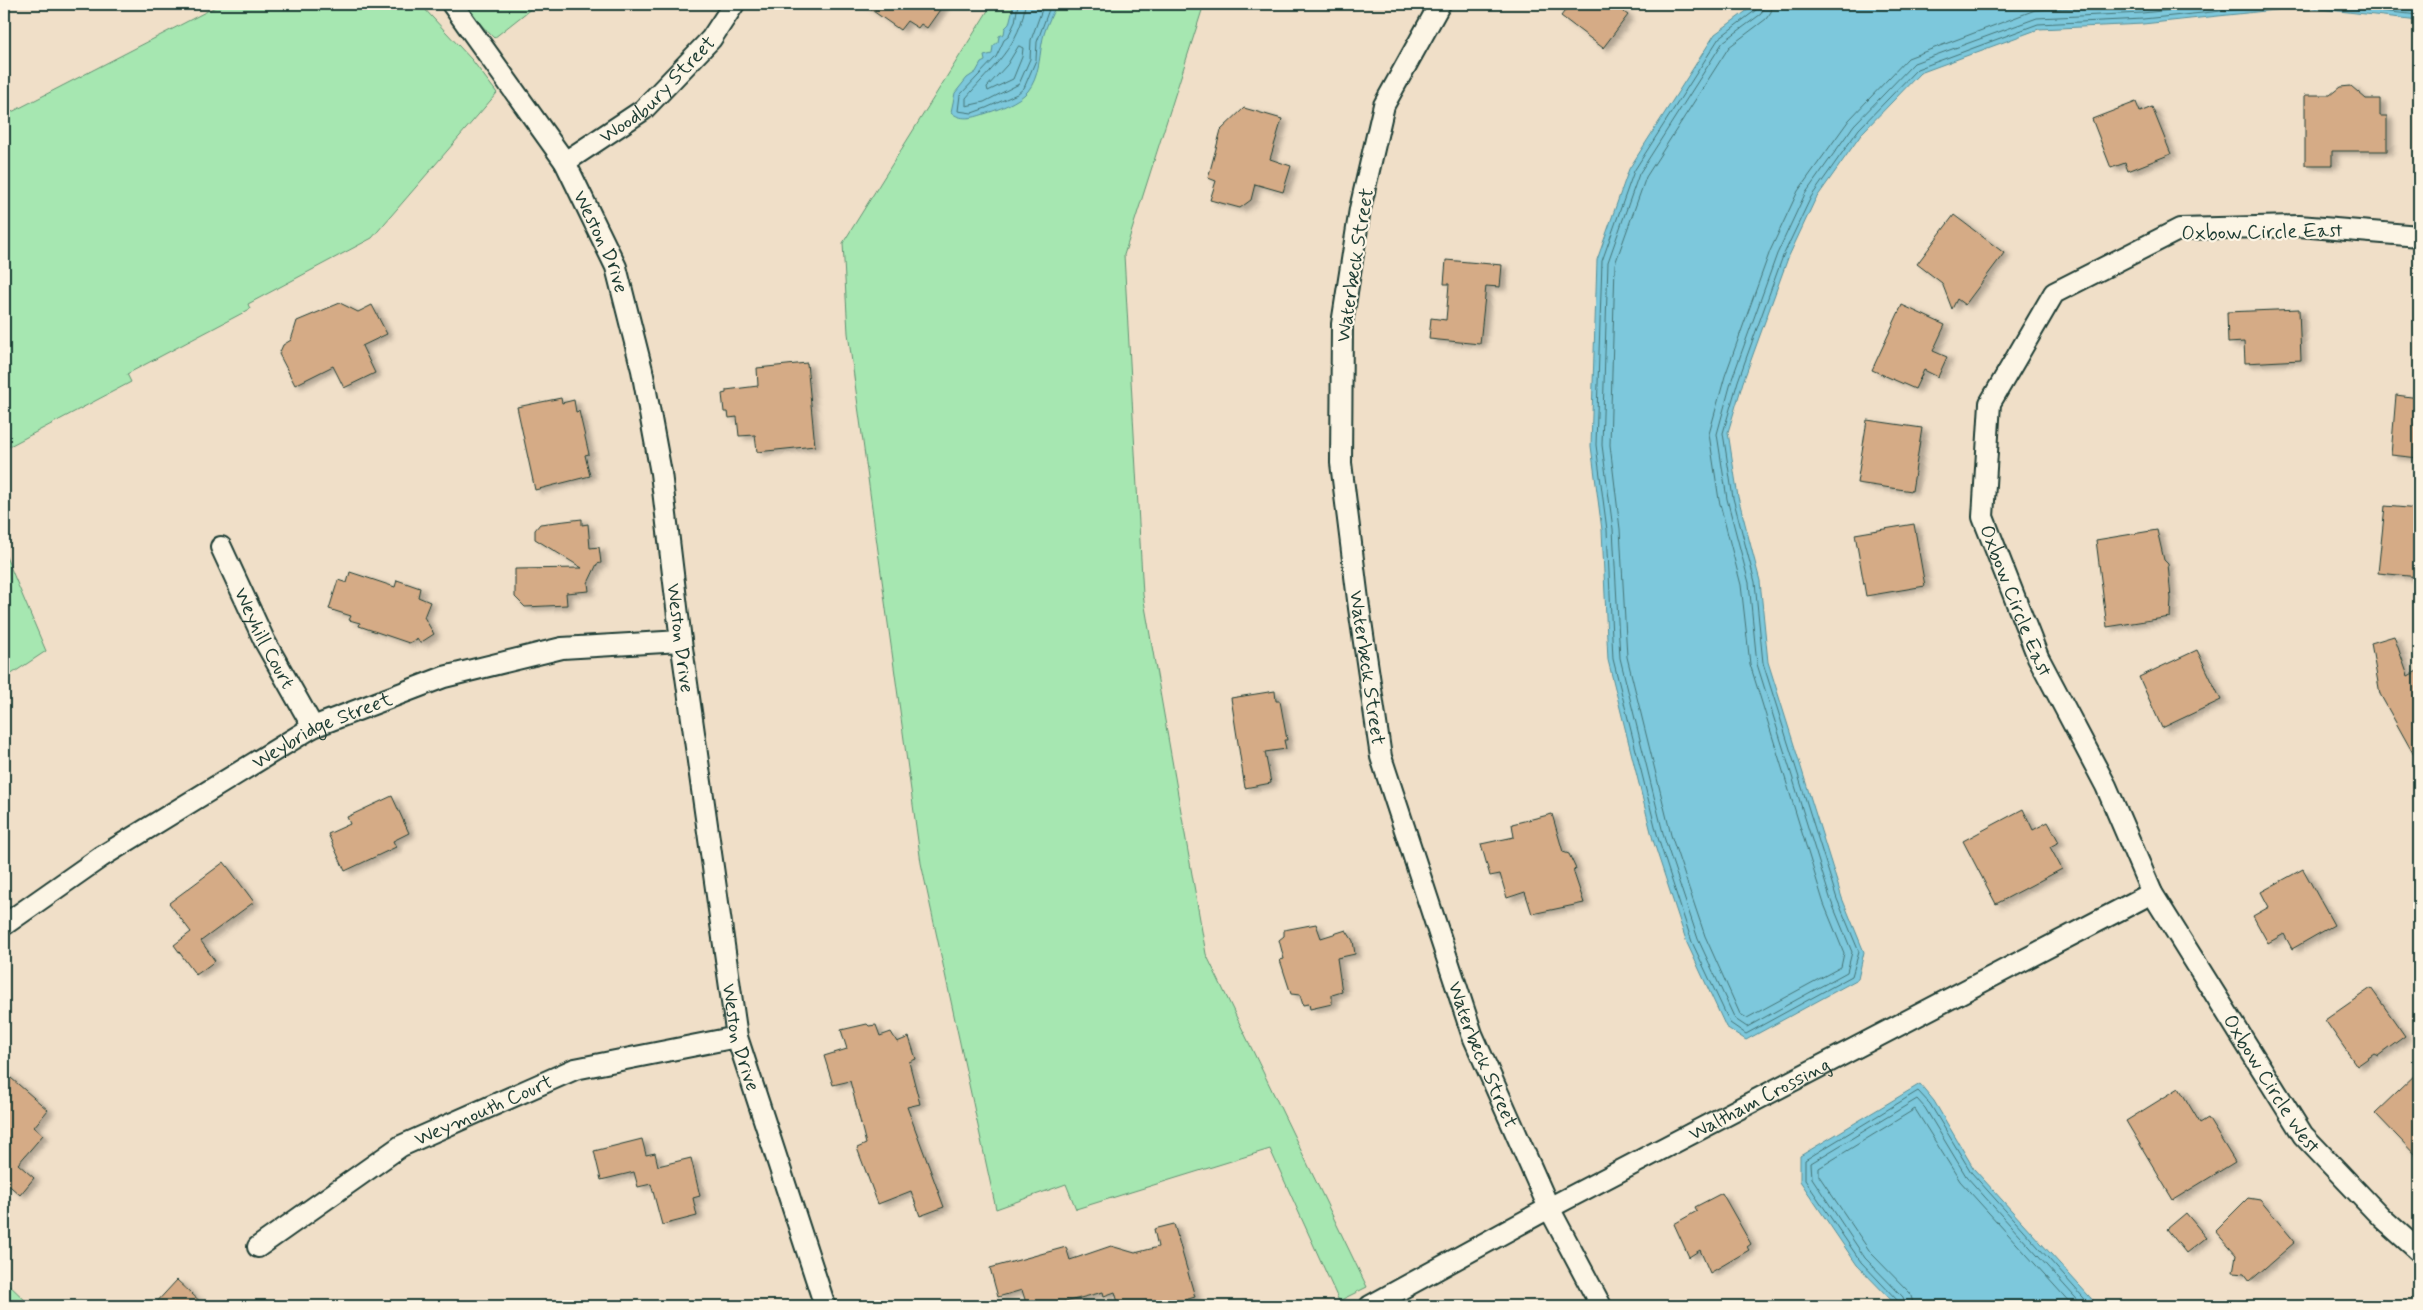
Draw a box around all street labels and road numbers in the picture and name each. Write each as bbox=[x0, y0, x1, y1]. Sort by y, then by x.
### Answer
street label: Woodbury Street bbox=[594, 30, 722, 150]
street label: Weston Drive bbox=[566, 186, 634, 296]
street label: Waterbeck Street bbox=[1330, 186, 1381, 344]
street label: Oxbow Circle East bbox=[2181, 218, 2343, 247]
street label: Oxbow Circle East bbox=[1972, 521, 2058, 682]
street label: Weston Drive bbox=[659, 582, 700, 694]
street label: Weyhill Court bbox=[227, 583, 301, 694]
street label: Waterbeck Street bbox=[1342, 589, 1391, 747]
street label: Weybridge Street bbox=[247, 686, 397, 776]
street label: Waterbeck Street bbox=[1441, 978, 1524, 1132]
street label: Weston Drive bbox=[715, 982, 766, 1095]
street label: Oxbow Circle West bbox=[2216, 1009, 2326, 1160]
street label: Waltham Crossing bbox=[1684, 1052, 1835, 1148]
street label: Weymouth Court bbox=[410, 1069, 557, 1153]

